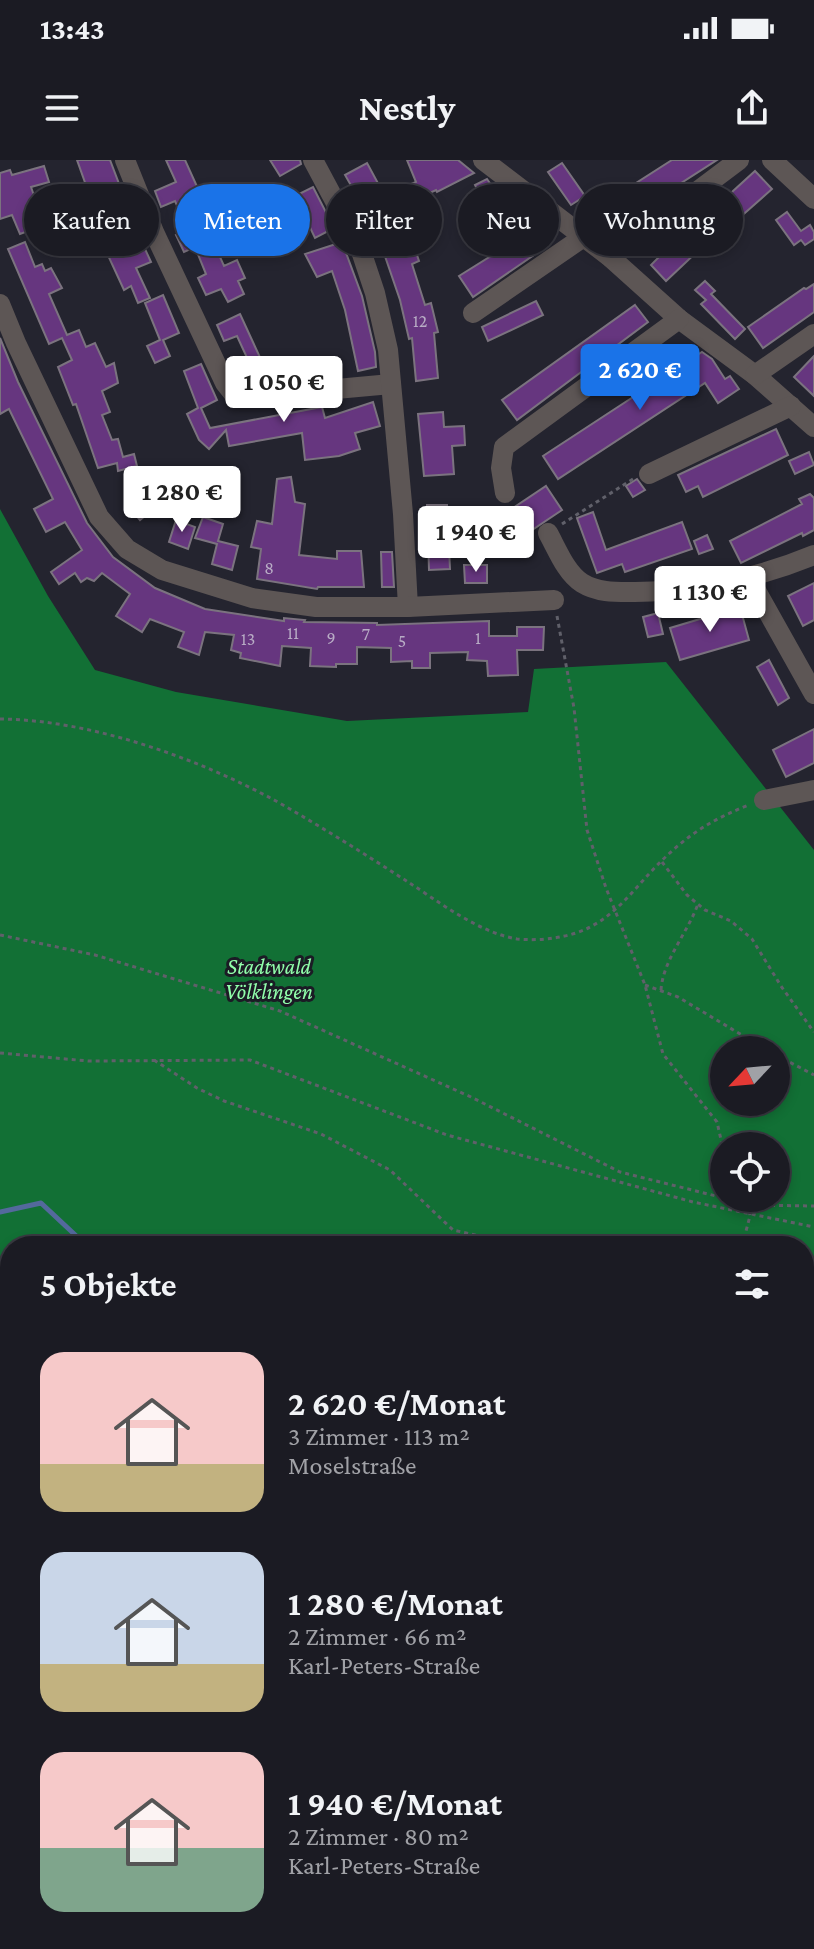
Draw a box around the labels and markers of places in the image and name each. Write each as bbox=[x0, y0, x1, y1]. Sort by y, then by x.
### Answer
pin: 2 620 € bbox=[566, 344, 714, 412]
pin: 1 050 € bbox=[210, 356, 358, 424]
pin: 1 280 € bbox=[108, 466, 256, 534]
pin: 1 940 € bbox=[402, 506, 550, 574]
pin: 1 130 € bbox=[636, 566, 784, 634]

